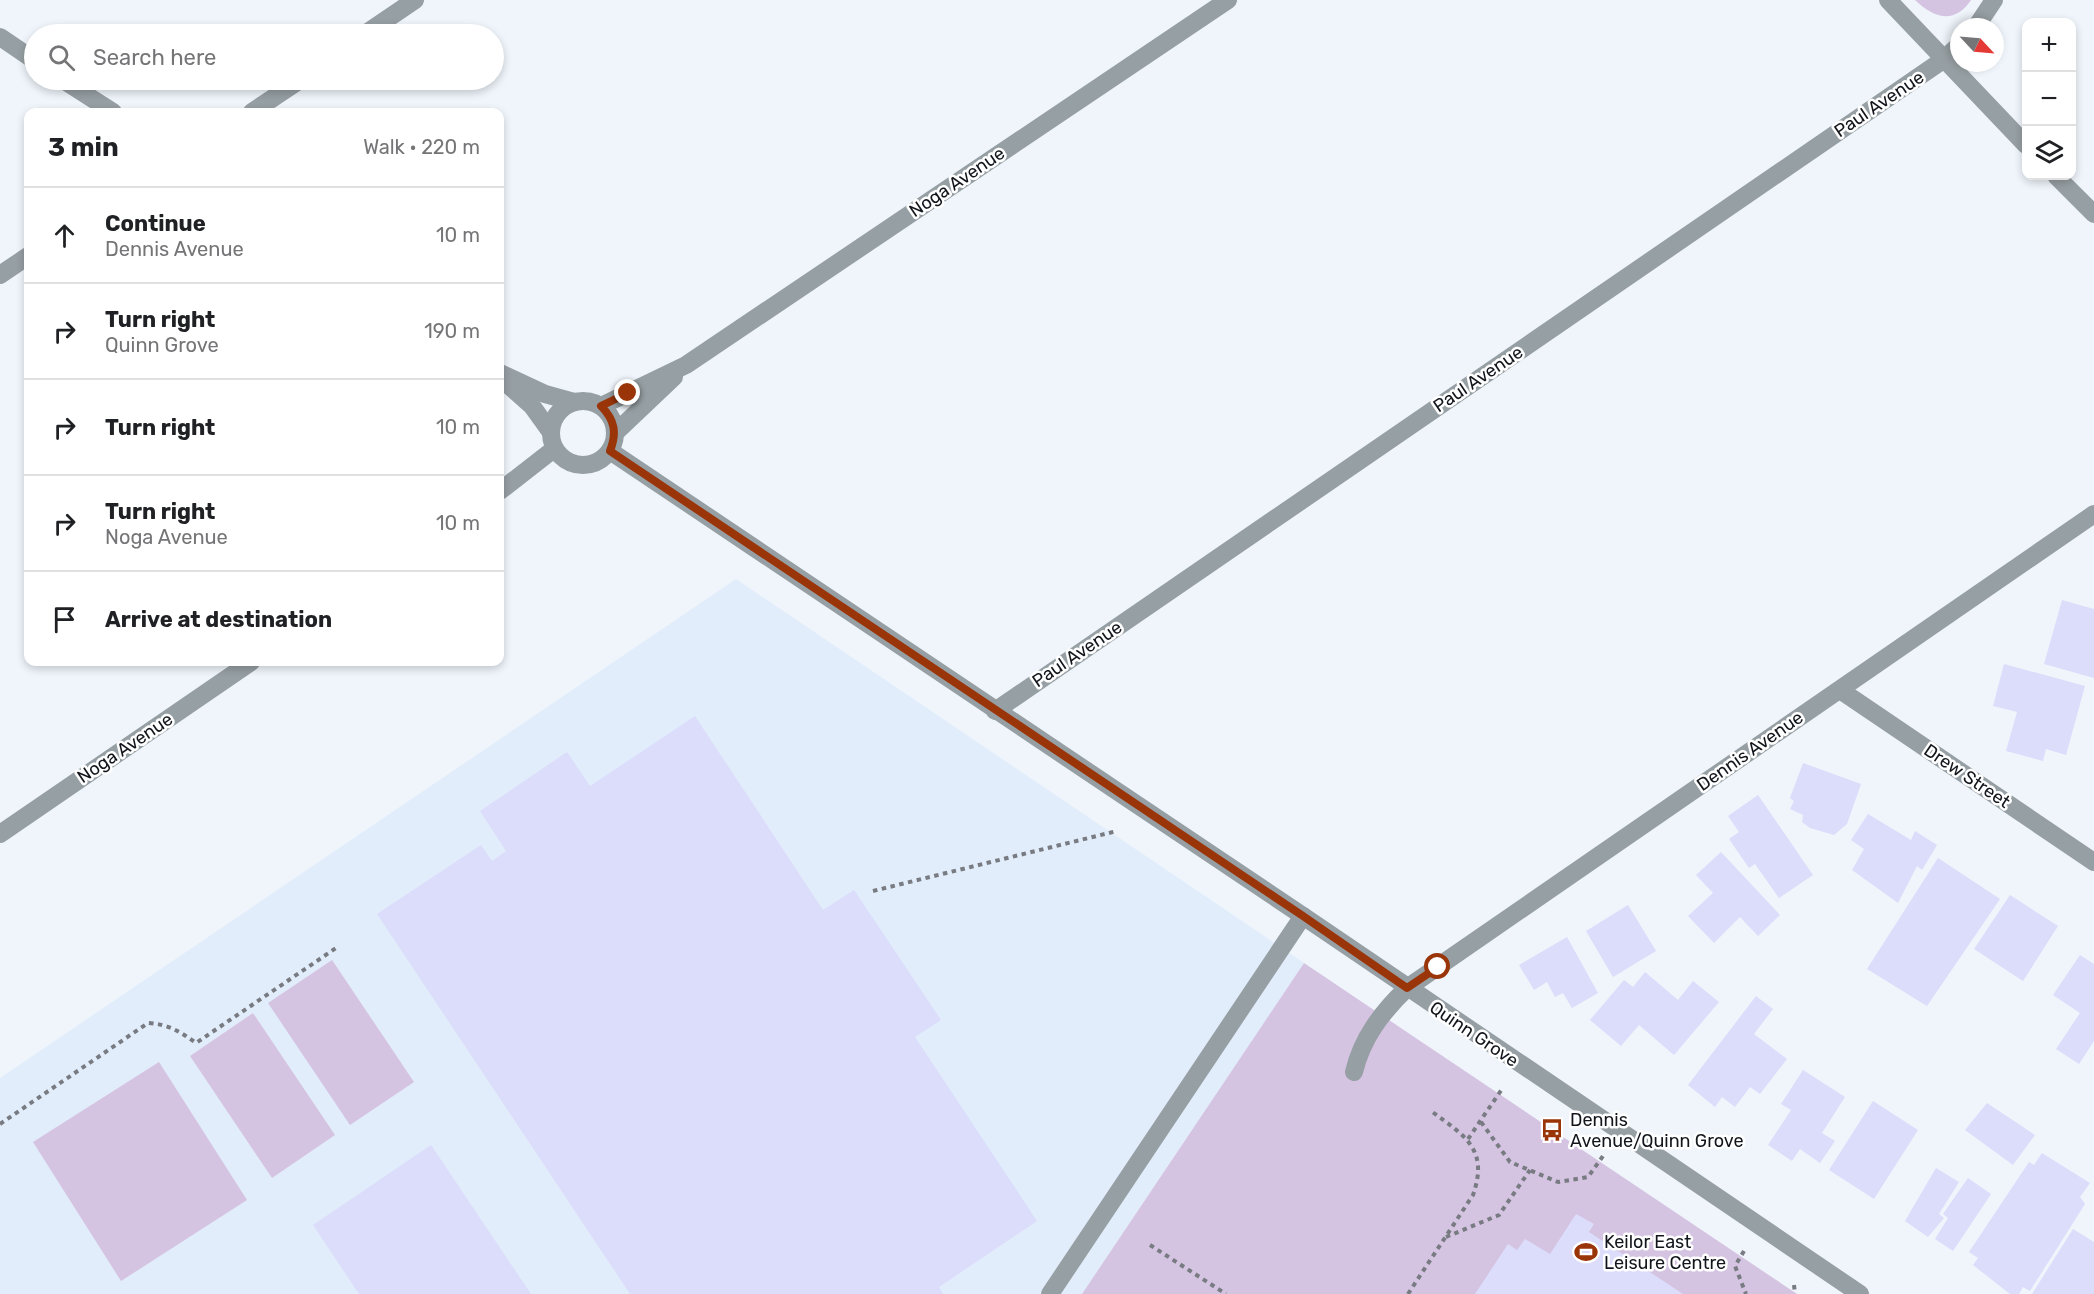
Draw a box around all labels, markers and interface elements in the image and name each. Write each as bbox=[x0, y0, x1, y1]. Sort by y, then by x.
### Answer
north arrow bbox=[1950, 18, 2004, 72]
map controls bbox=[2022, 18, 2076, 180]
button: + bbox=[2022, 18, 2076, 72]
search box bbox=[24, 24, 504, 90]
icon: search bbox=[45, 41, 78, 74]
text: Search here bbox=[93, 44, 216, 71]
street label: Paul Avenue bbox=[1830, 66, 1928, 142]
button: − bbox=[2022, 72, 2076, 126]
button: layers bbox=[2022, 126, 2076, 180]
text: 3 min bbox=[48, 132, 119, 163]
text: Walk · 220 m bbox=[363, 135, 480, 159]
street label: Noga Avenue bbox=[905, 142, 1009, 222]
text: Continue bbox=[105, 210, 206, 237]
icon: ahead bbox=[48, 219, 81, 252]
text: 10 m bbox=[436, 223, 480, 247]
text: Dennis Avenue bbox=[105, 237, 244, 261]
text: Turn right bbox=[105, 306, 215, 333]
icon: right bbox=[48, 315, 81, 348]
text: 190 m bbox=[424, 319, 480, 343]
text: Quinn Grove bbox=[105, 333, 219, 357]
street label: Paul Avenue bbox=[1429, 341, 1527, 417]
route end bbox=[614, 379, 640, 405]
icon: right bbox=[48, 411, 81, 444]
text: Turn right bbox=[105, 414, 215, 441]
text: 10 m bbox=[436, 415, 480, 439]
text: Turn right bbox=[105, 498, 215, 525]
icon: right bbox=[48, 507, 81, 540]
text: 10 m bbox=[436, 511, 480, 535]
text: Noga Avenue bbox=[105, 525, 228, 549]
icon: arrive bbox=[48, 603, 81, 636]
text: Arrive at destination bbox=[105, 606, 332, 633]
street label: Paul Avenue bbox=[1028, 616, 1126, 692]
street label: Dennis Avenue bbox=[1693, 706, 1807, 796]
street label: Noga Avenue bbox=[73, 708, 177, 788]
street label: Drew Street bbox=[1920, 739, 2014, 813]
route start bbox=[1424, 953, 1450, 979]
street label: Quinn Grove bbox=[1425, 996, 1523, 1072]
place label: Dennis Avenue/Quinn Grove bbox=[1570, 1109, 1744, 1152]
bus stop icon: Dennis Avenue/Quinn Grove bbox=[1539, 1117, 1565, 1143]
place label: Keilor East Leisure Centre bbox=[1604, 1231, 1726, 1274]
sports icon: Keilor East Leisure Centre bbox=[1573, 1239, 1599, 1265]

